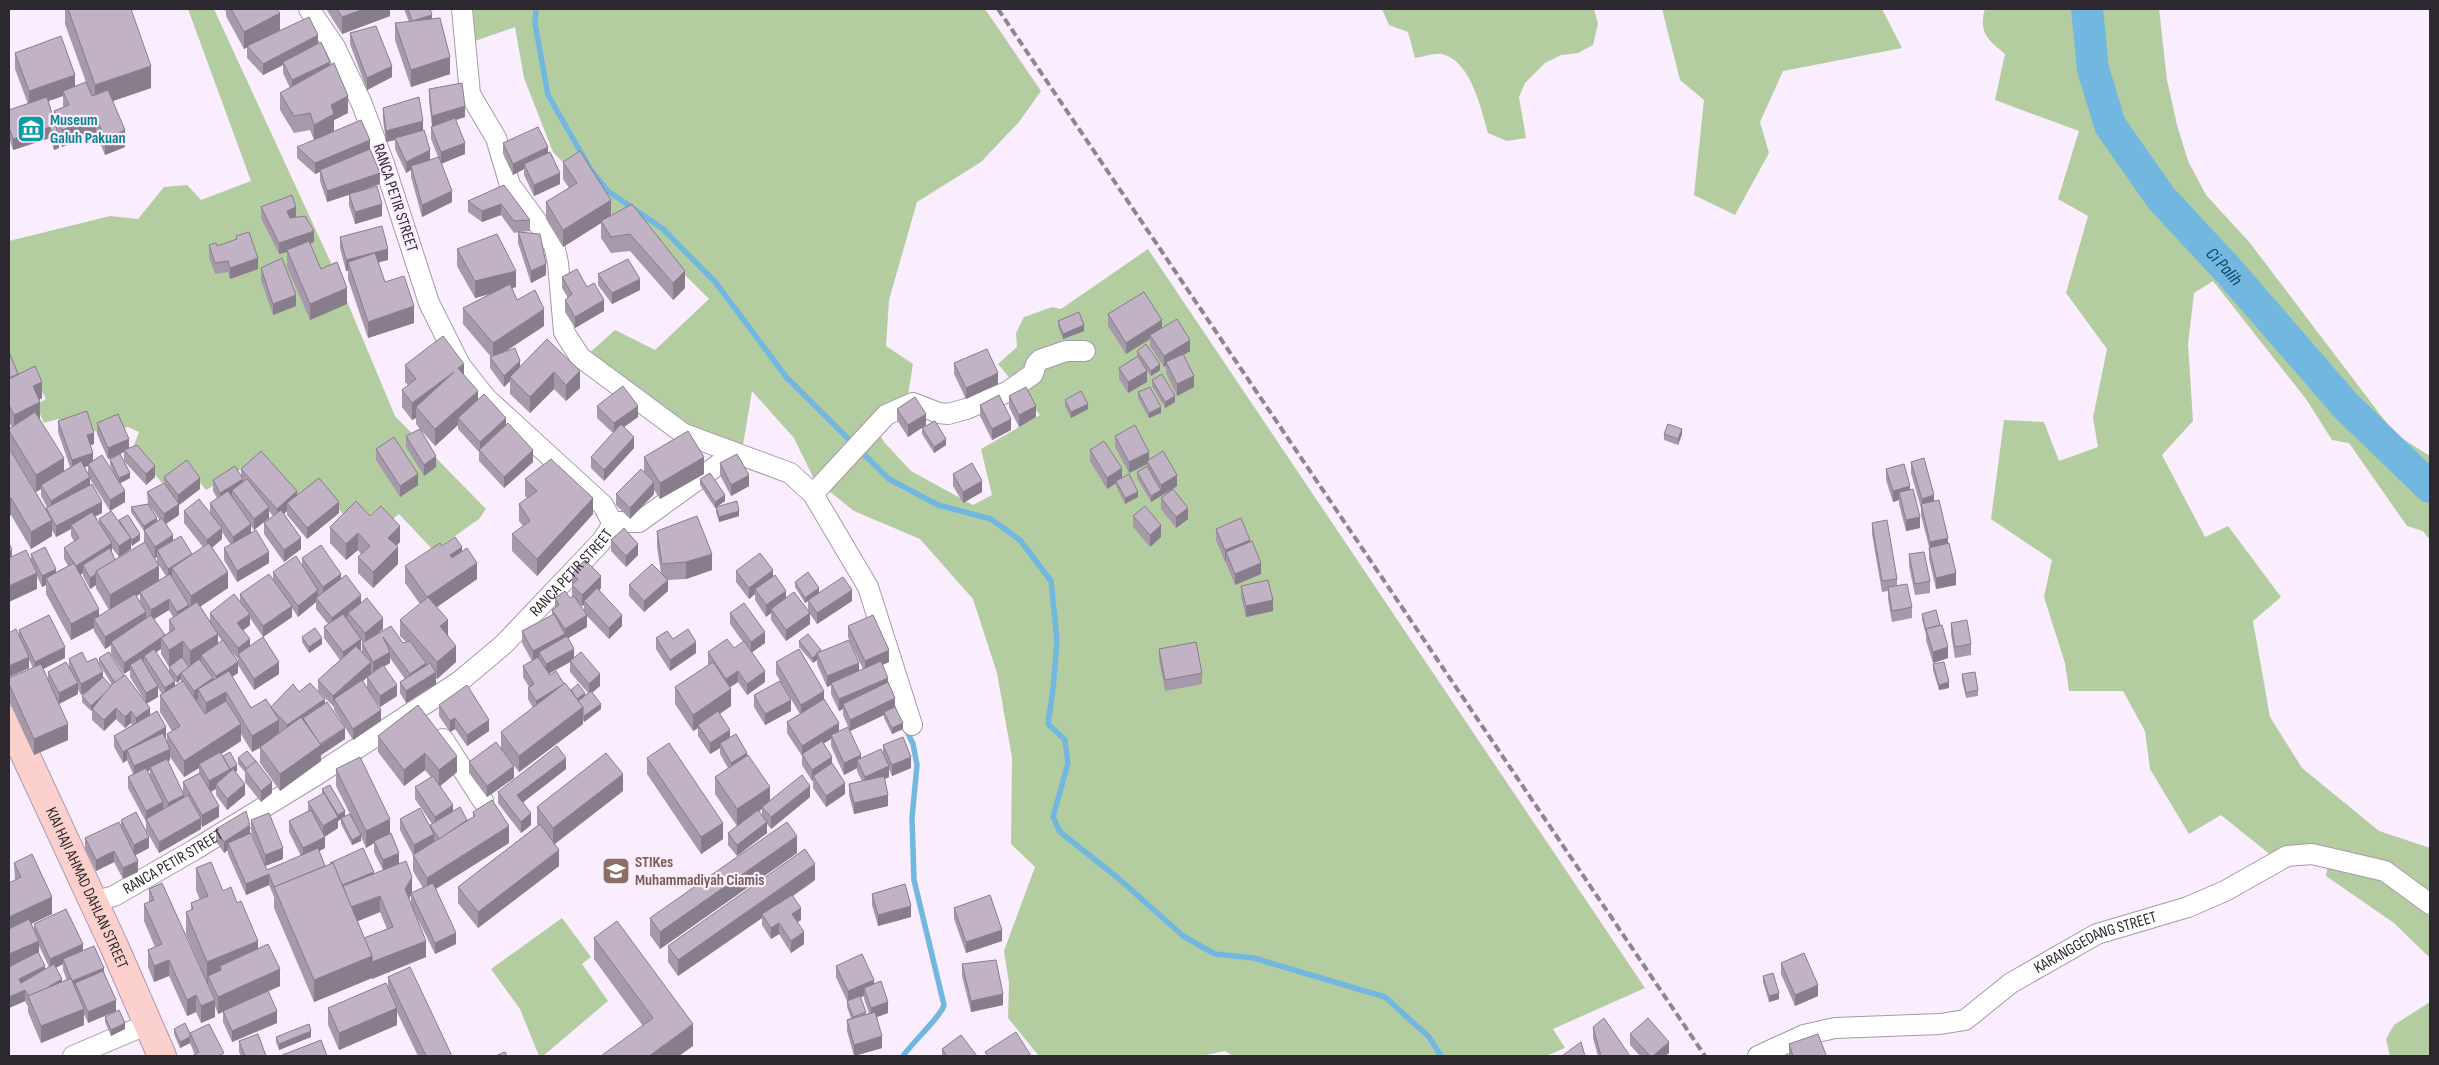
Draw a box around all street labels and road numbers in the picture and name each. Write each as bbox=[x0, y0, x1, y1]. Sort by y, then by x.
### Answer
street label: RANCA PETIR STREET bbox=[369, 141, 422, 255]
street label: RANCA PETIR STREET bbox=[526, 525, 617, 620]
street label: KIAI HAJI AHMAD DAHLAN STREET bbox=[41, 804, 132, 972]
street label: RANCA PETIR STREET bbox=[119, 825, 227, 898]
street label: KARANGGEDANG STREET bbox=[2031, 907, 2159, 977]

